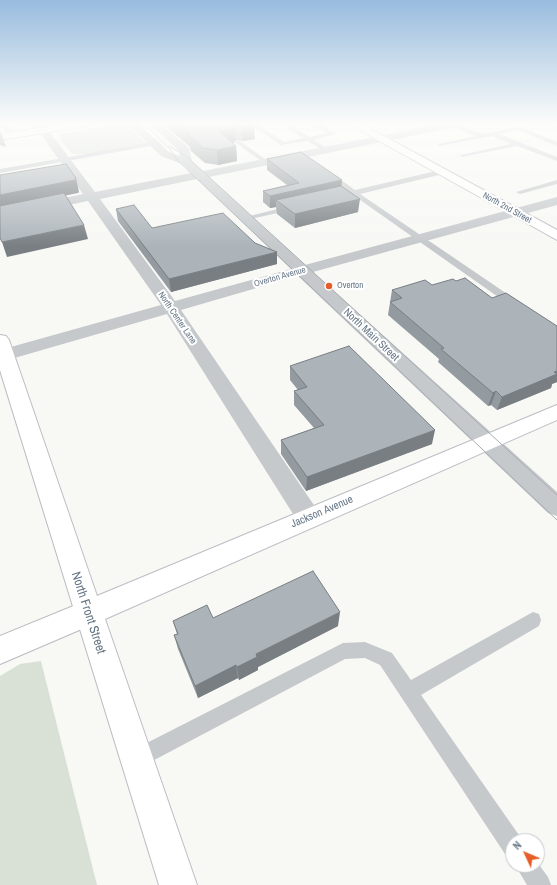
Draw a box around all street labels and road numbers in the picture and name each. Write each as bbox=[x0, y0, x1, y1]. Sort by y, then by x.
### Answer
street label: North 2nd Street bbox=[481, 190, 533, 226]
street label: Overton Avenue bbox=[253, 264, 307, 290]
street label: North Center Lane bbox=[156, 290, 198, 346]
street label: North Main Street bbox=[340, 306, 402, 364]
street label: Jackson Avenue bbox=[289, 493, 355, 531]
street label: North Front Street bbox=[67, 570, 109, 656]

